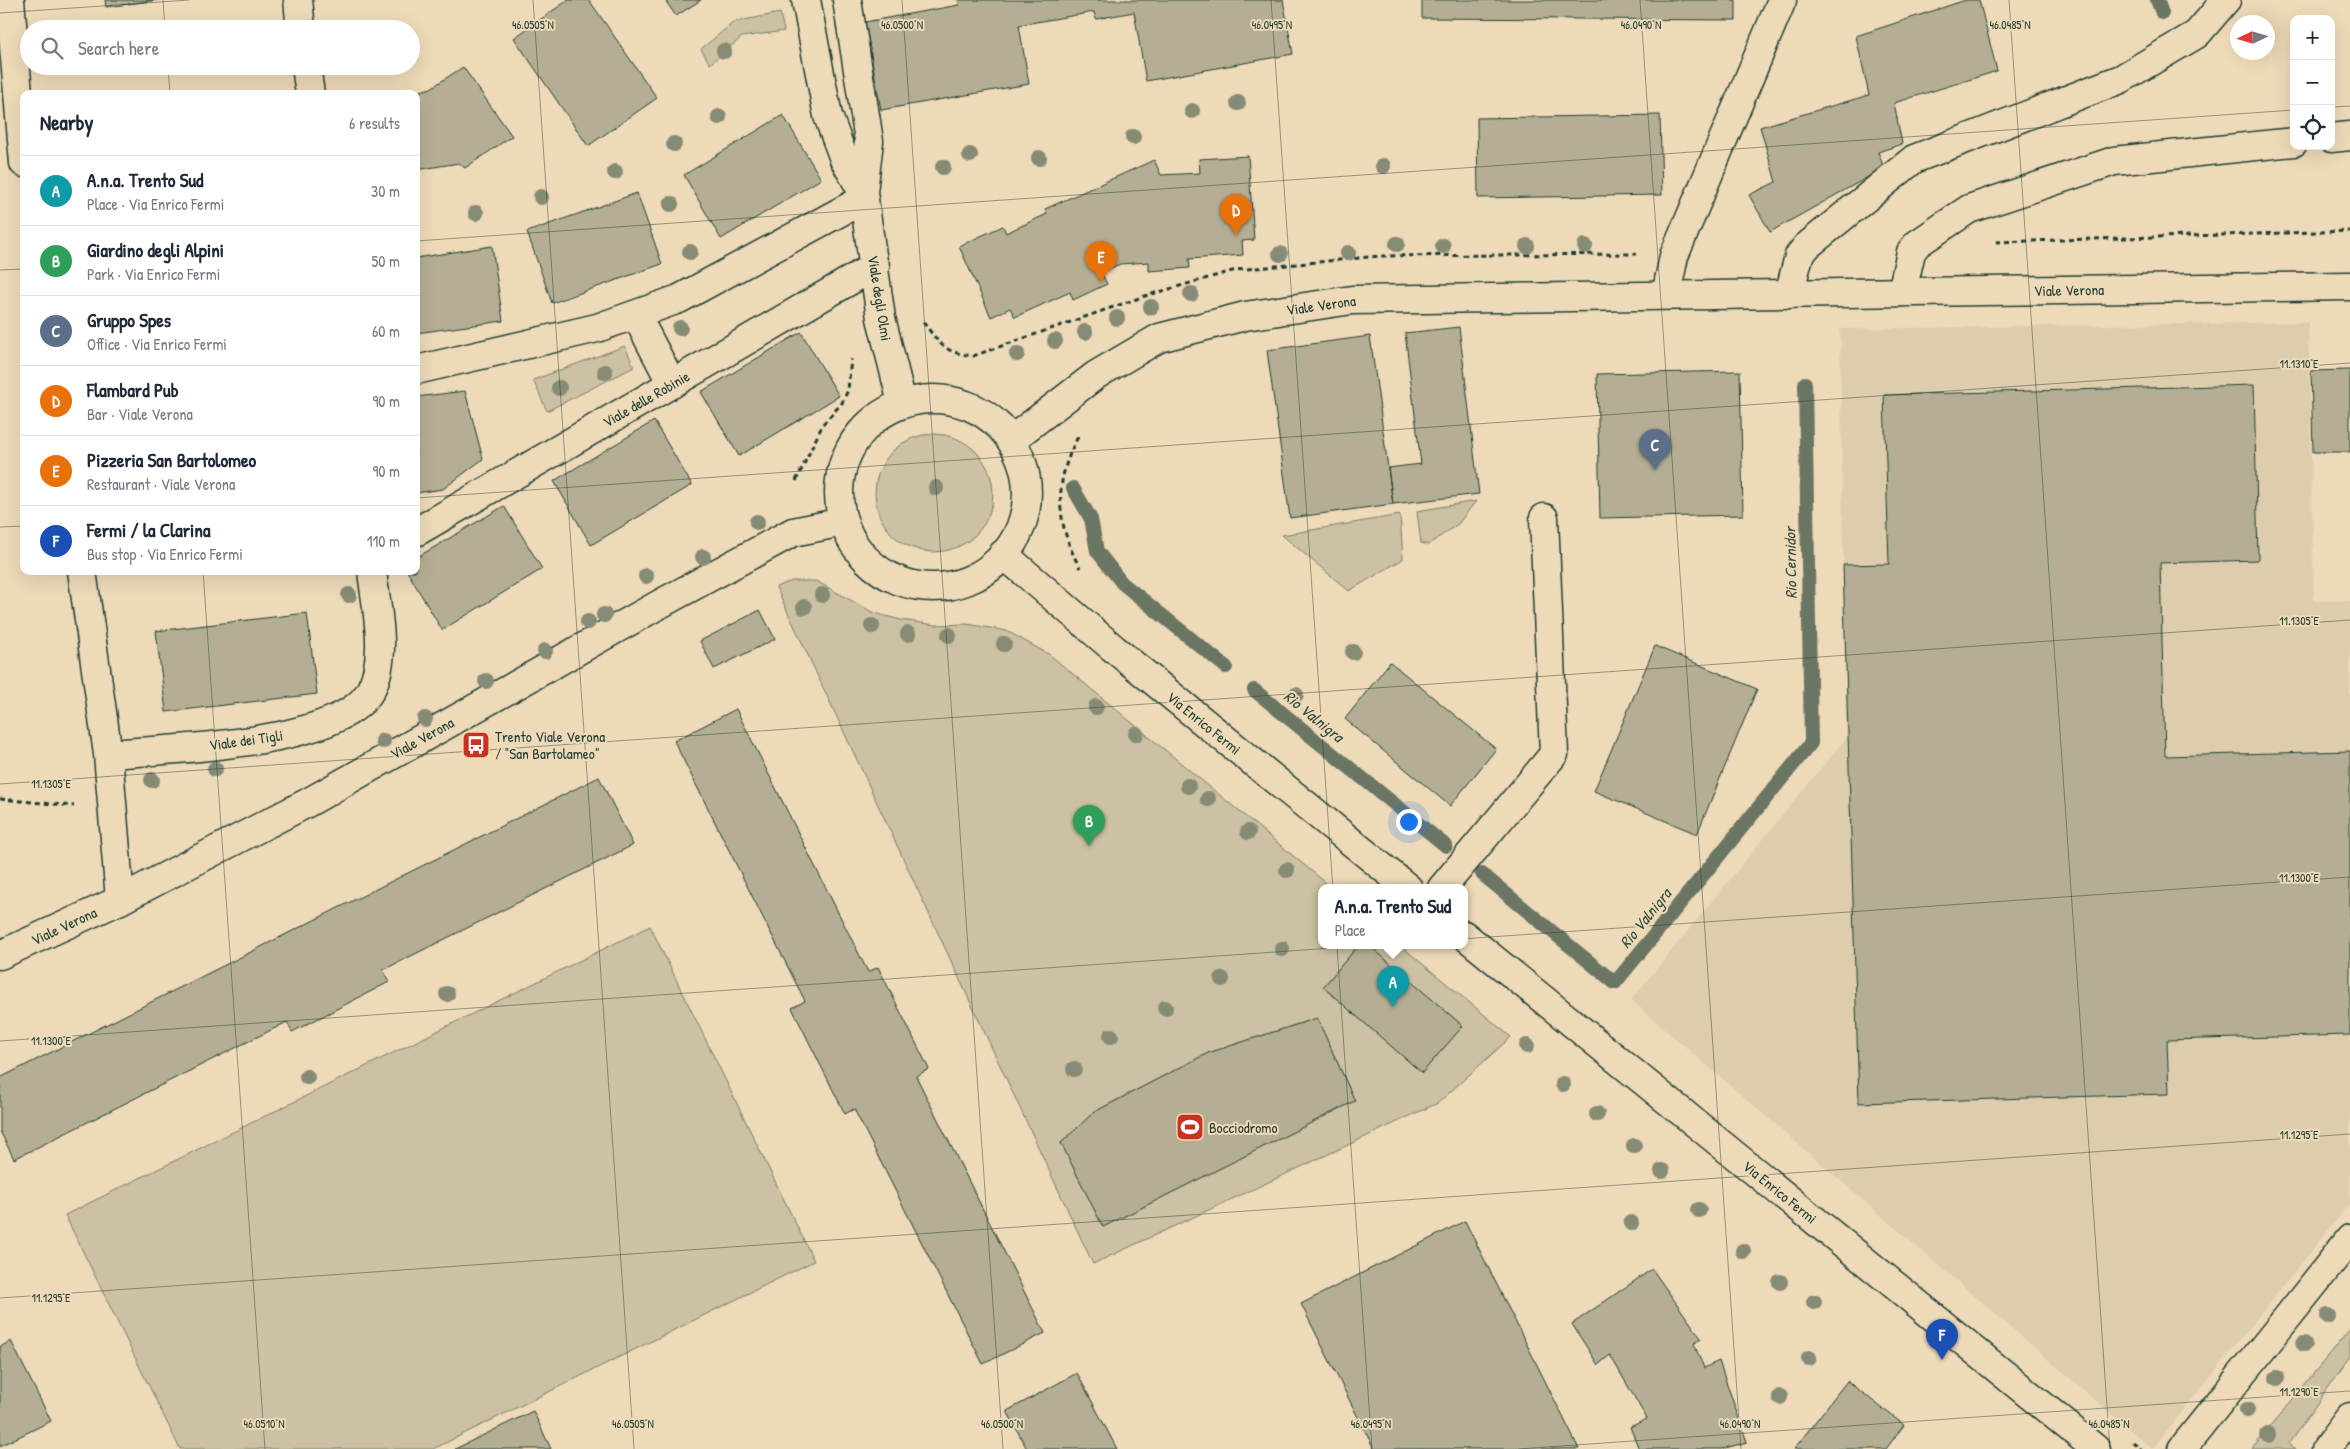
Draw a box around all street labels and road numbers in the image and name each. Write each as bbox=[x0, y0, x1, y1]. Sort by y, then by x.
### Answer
street label: Viale degli Olmi bbox=[863, 254, 897, 342]
street label: Viale Verona bbox=[2034, 279, 2104, 301]
street label: Viale Verona bbox=[1285, 290, 1357, 320]
street label: Viale delle Robinie bbox=[599, 366, 693, 432]
street label: Via Enrico Fermi bbox=[1162, 687, 1246, 759]
street label: Viale Verona bbox=[386, 712, 458, 764]
street label: Viale dei Tigli bbox=[208, 724, 284, 756]
street label: Viale Verona bbox=[28, 902, 100, 950]
street label: Via Enrico Fermi bbox=[1738, 1156, 1822, 1228]

